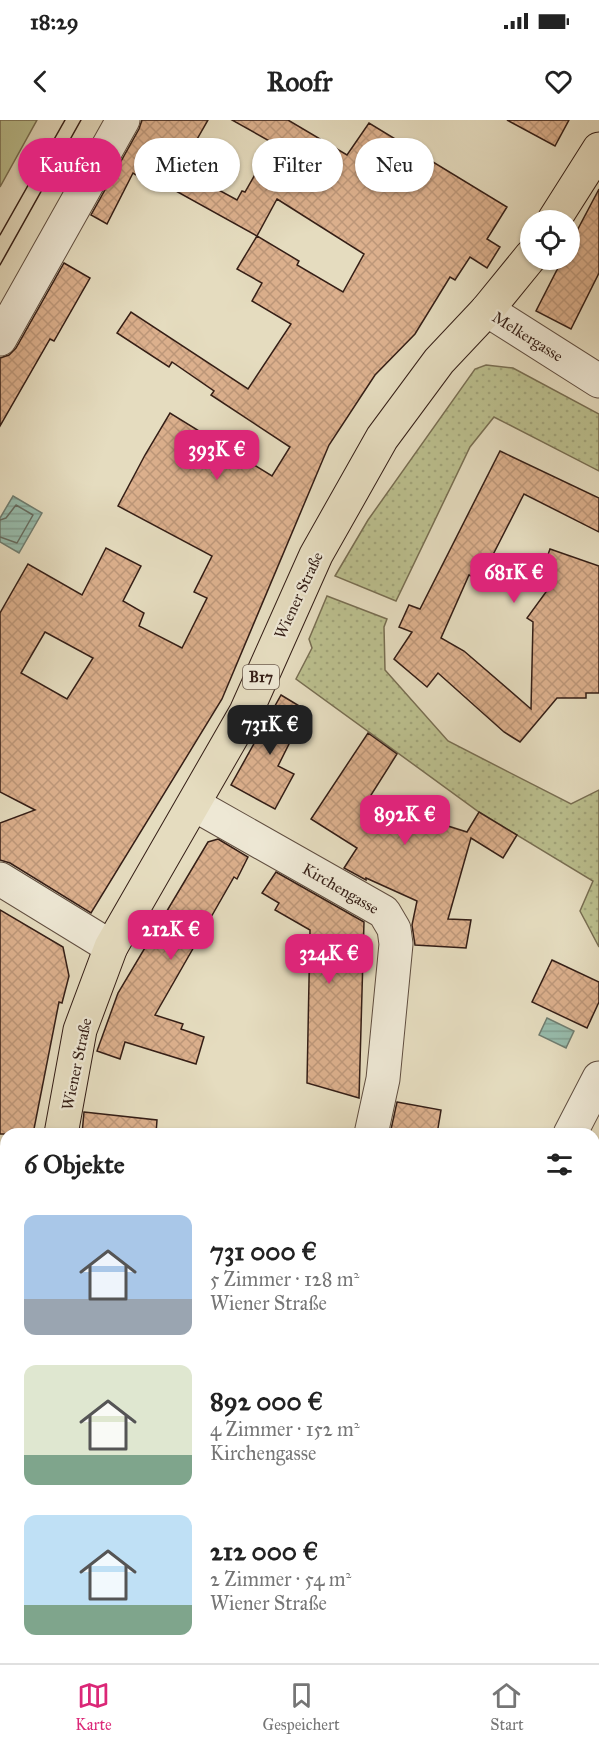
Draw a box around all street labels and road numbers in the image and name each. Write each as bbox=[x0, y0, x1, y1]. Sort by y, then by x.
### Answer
street label: Melkergasse bbox=[488, 307, 567, 367]
street label: Wiener Straße bbox=[270, 549, 327, 642]
road number: B17 bbox=[243, 665, 279, 689]
street label: Kirchengasse bbox=[299, 859, 383, 919]
street label: Wiener Straße bbox=[57, 1016, 96, 1112]

